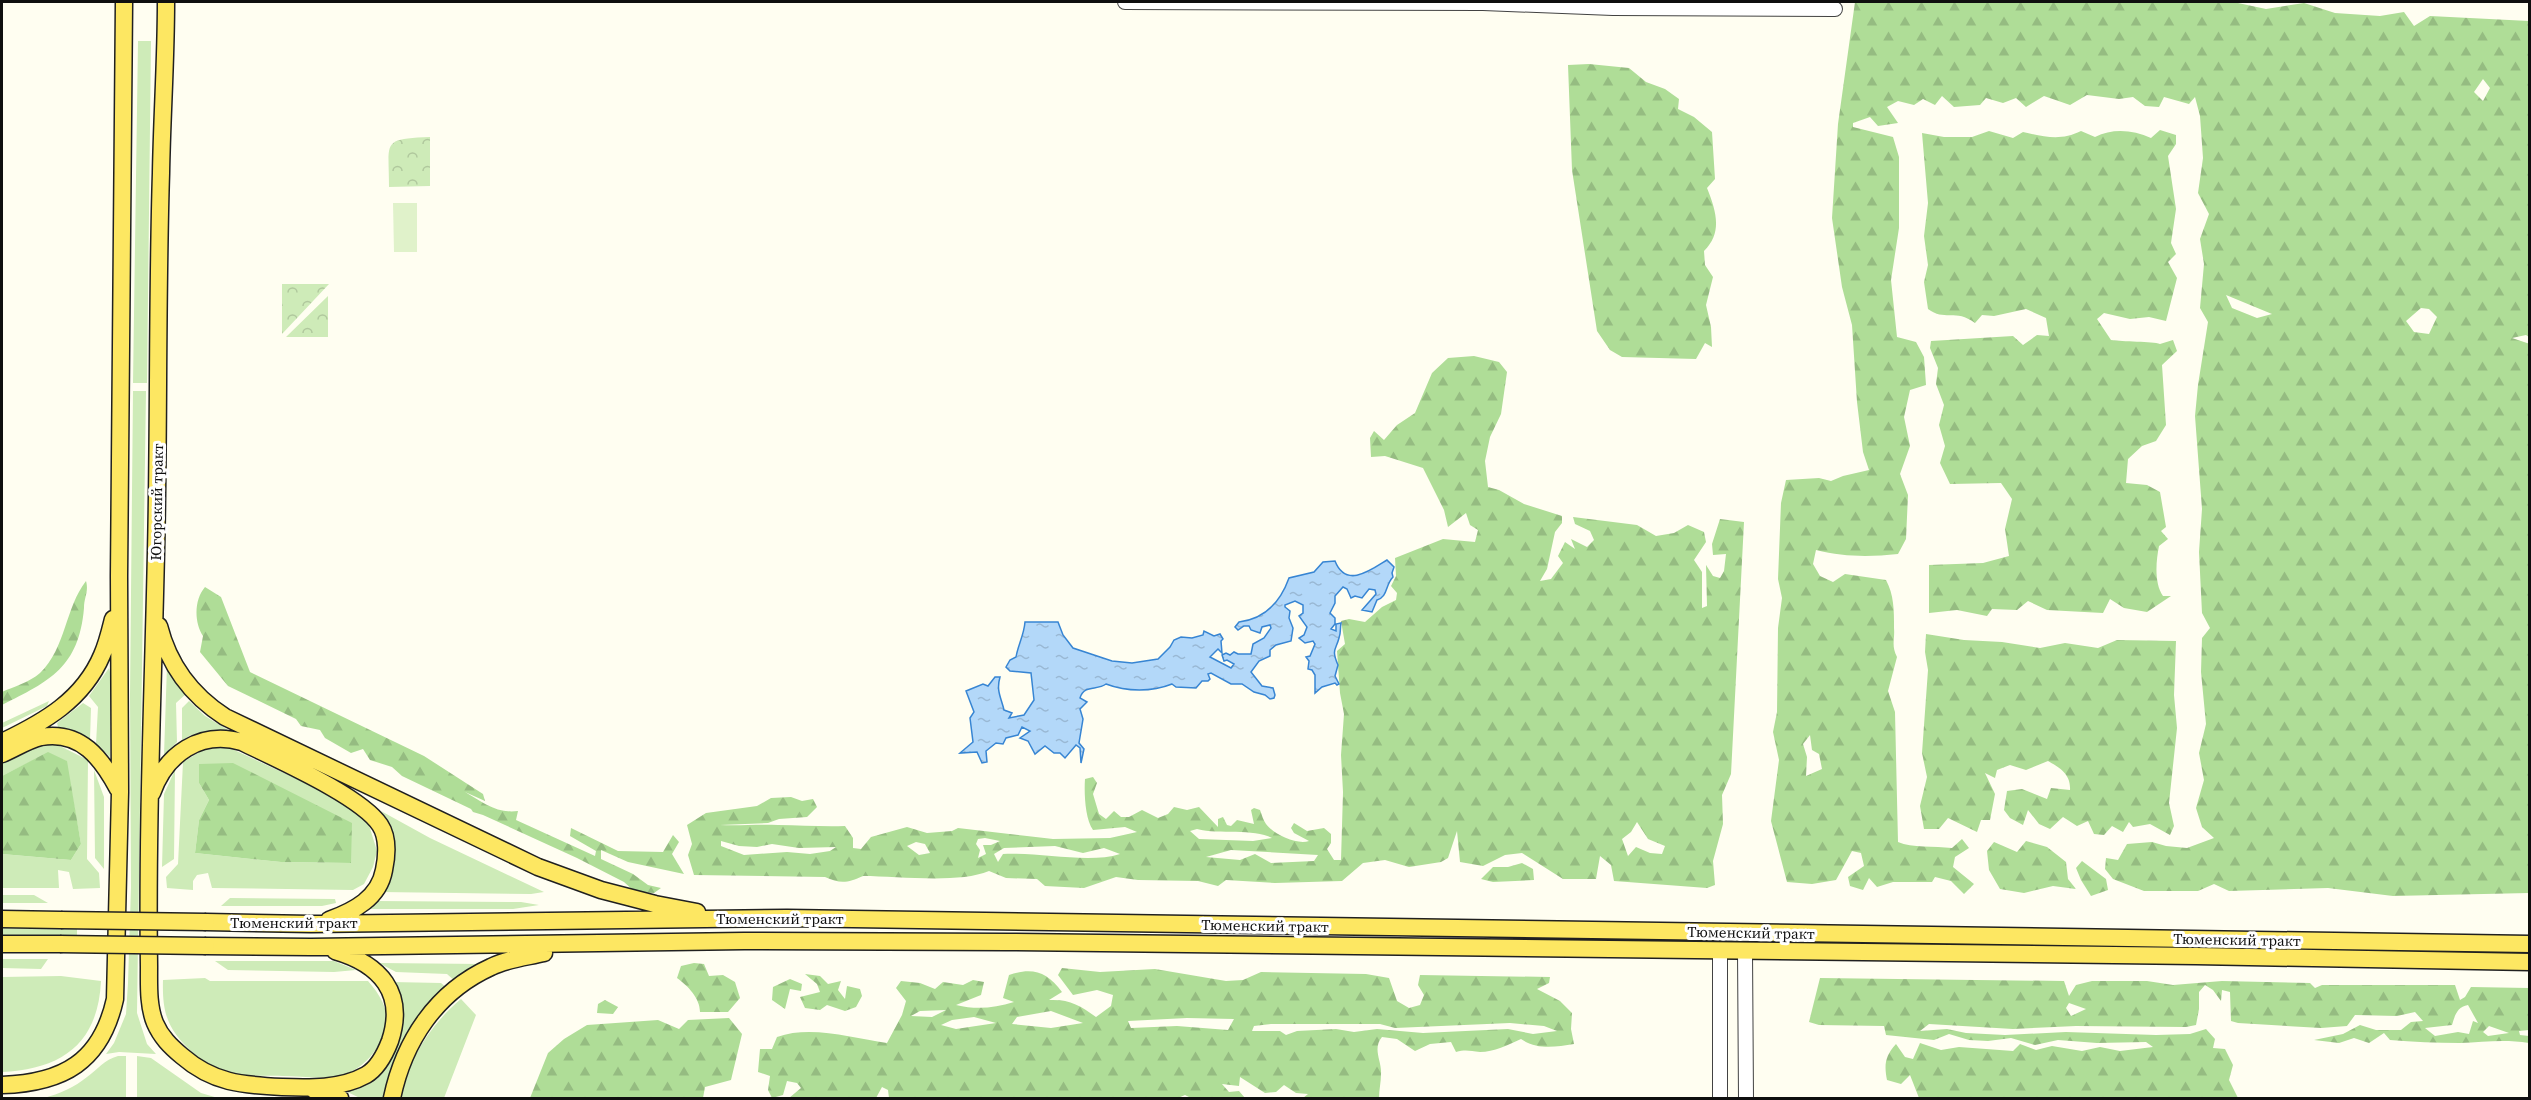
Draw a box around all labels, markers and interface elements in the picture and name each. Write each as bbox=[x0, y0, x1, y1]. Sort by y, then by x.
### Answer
street label: Югорский тракт bbox=[145, 443, 168, 561]
street label: Тюменский тракт bbox=[716, 908, 844, 929]
street label: Тюменский тракт bbox=[230, 912, 358, 933]
street label: Тюменский тракт bbox=[1201, 914, 1329, 937]
street label: Тюменский тракт bbox=[1687, 921, 1815, 944]
street label: Тюменский тракт bbox=[2173, 928, 2301, 951]

